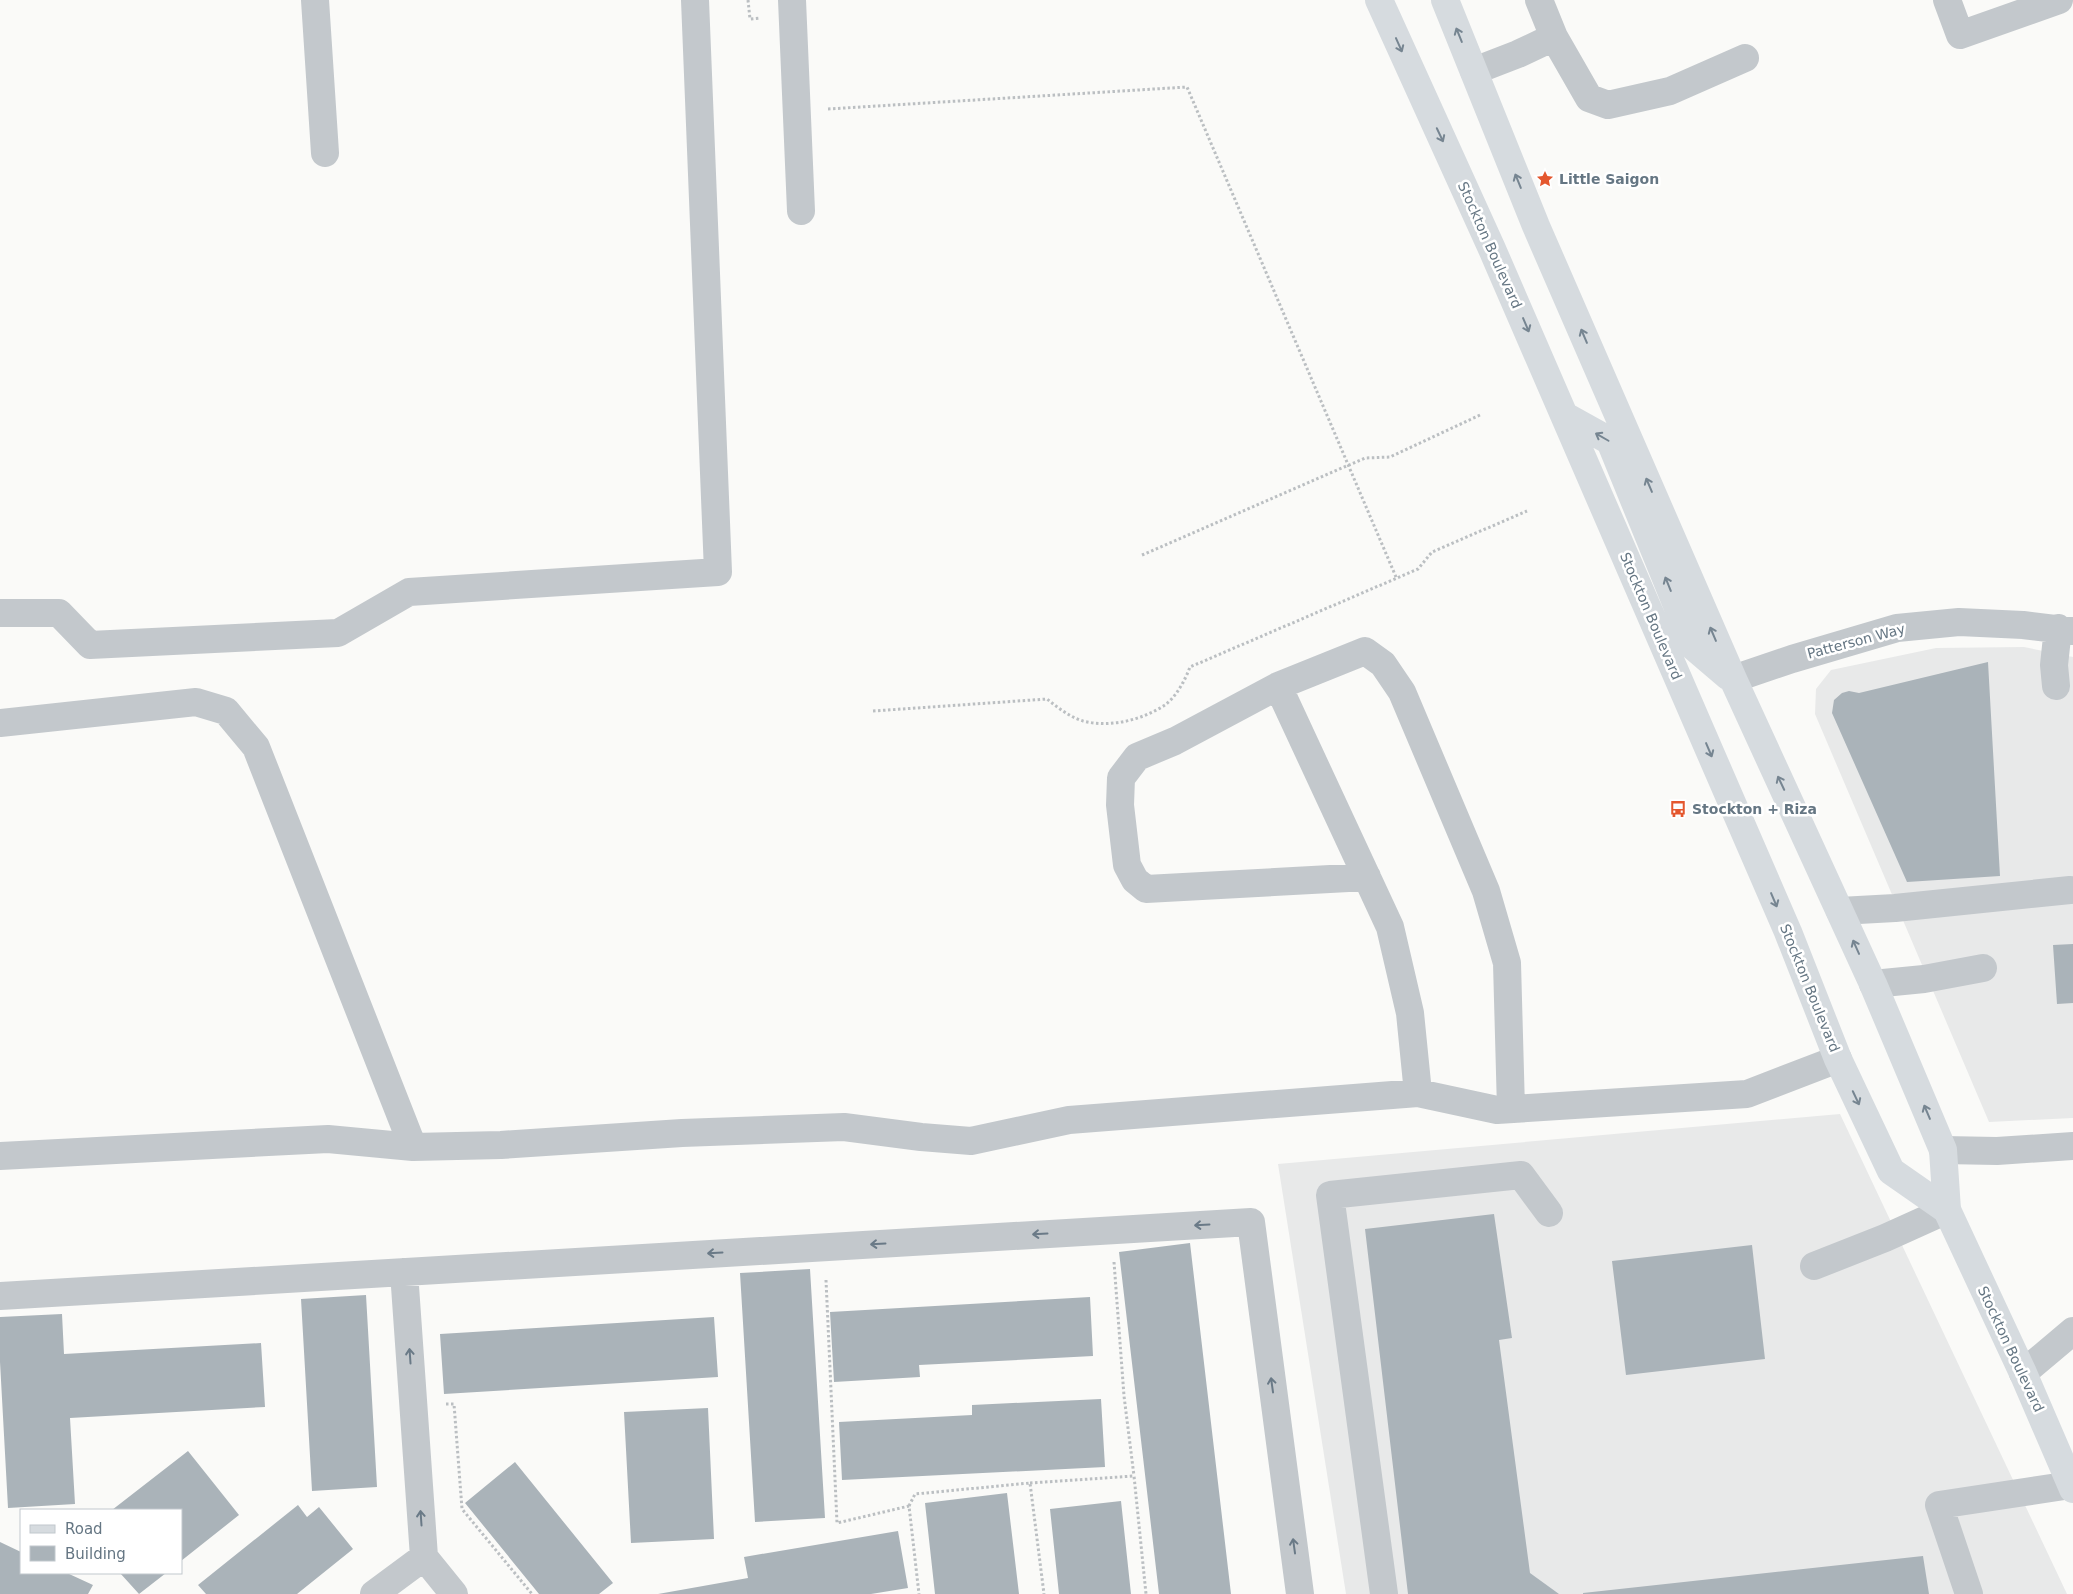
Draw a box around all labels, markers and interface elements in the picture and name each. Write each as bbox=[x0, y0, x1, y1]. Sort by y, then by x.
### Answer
one-way arrow bbox=[1454, 28, 1463, 43]
one-way arrow bbox=[1395, 37, 1404, 52]
one-way arrow bbox=[1435, 127, 1445, 142]
place icon: Little Saigon bbox=[1535, 169, 1555, 189]
place label: Little Saigon bbox=[1559, 171, 1659, 187]
one-way arrow bbox=[1513, 174, 1522, 189]
street label: Stockton Boulevard bbox=[1455, 179, 1525, 311]
one-way arrow bbox=[1521, 317, 1531, 332]
one-way arrow bbox=[1578, 329, 1588, 344]
one-way arrow bbox=[1595, 432, 1610, 442]
one-way arrow bbox=[1643, 478, 1653, 493]
street label: Stockton Boulevard bbox=[1617, 550, 1685, 682]
one-way arrow bbox=[1663, 576, 1672, 592]
street label: Patterson Way bbox=[1805, 620, 1907, 662]
one-way arrow bbox=[1708, 627, 1718, 642]
one-way arrow bbox=[1705, 742, 1715, 757]
one-way arrow bbox=[1776, 776, 1785, 791]
bus stop icon: Stockton + Riza bbox=[1668, 799, 1688, 819]
place label: Stockton + Riza bbox=[1692, 801, 1817, 817]
one-way arrow bbox=[1769, 892, 1779, 907]
street label: Stockton Boulevard bbox=[1777, 922, 1843, 1054]
one-way arrow bbox=[1851, 940, 1860, 955]
one-way arrow bbox=[1852, 1090, 1862, 1105]
one-way arrow bbox=[1921, 1105, 1931, 1120]
one-way arrow bbox=[1194, 1220, 1210, 1229]
one-way arrow bbox=[1032, 1230, 1048, 1239]
one-way arrow bbox=[870, 1239, 886, 1248]
one-way arrow bbox=[708, 1249, 724, 1258]
street label: Stockton Boulevard bbox=[1975, 1284, 2047, 1414]
one-way arrow bbox=[406, 1348, 415, 1364]
one-way arrow bbox=[1267, 1377, 1277, 1393]
legend bbox=[20, 1509, 182, 1574]
one-way arrow bbox=[417, 1511, 426, 1527]
text: Road bbox=[65, 1520, 103, 1538]
one-way arrow bbox=[1289, 1538, 1299, 1554]
text: Building bbox=[65, 1545, 126, 1563]

